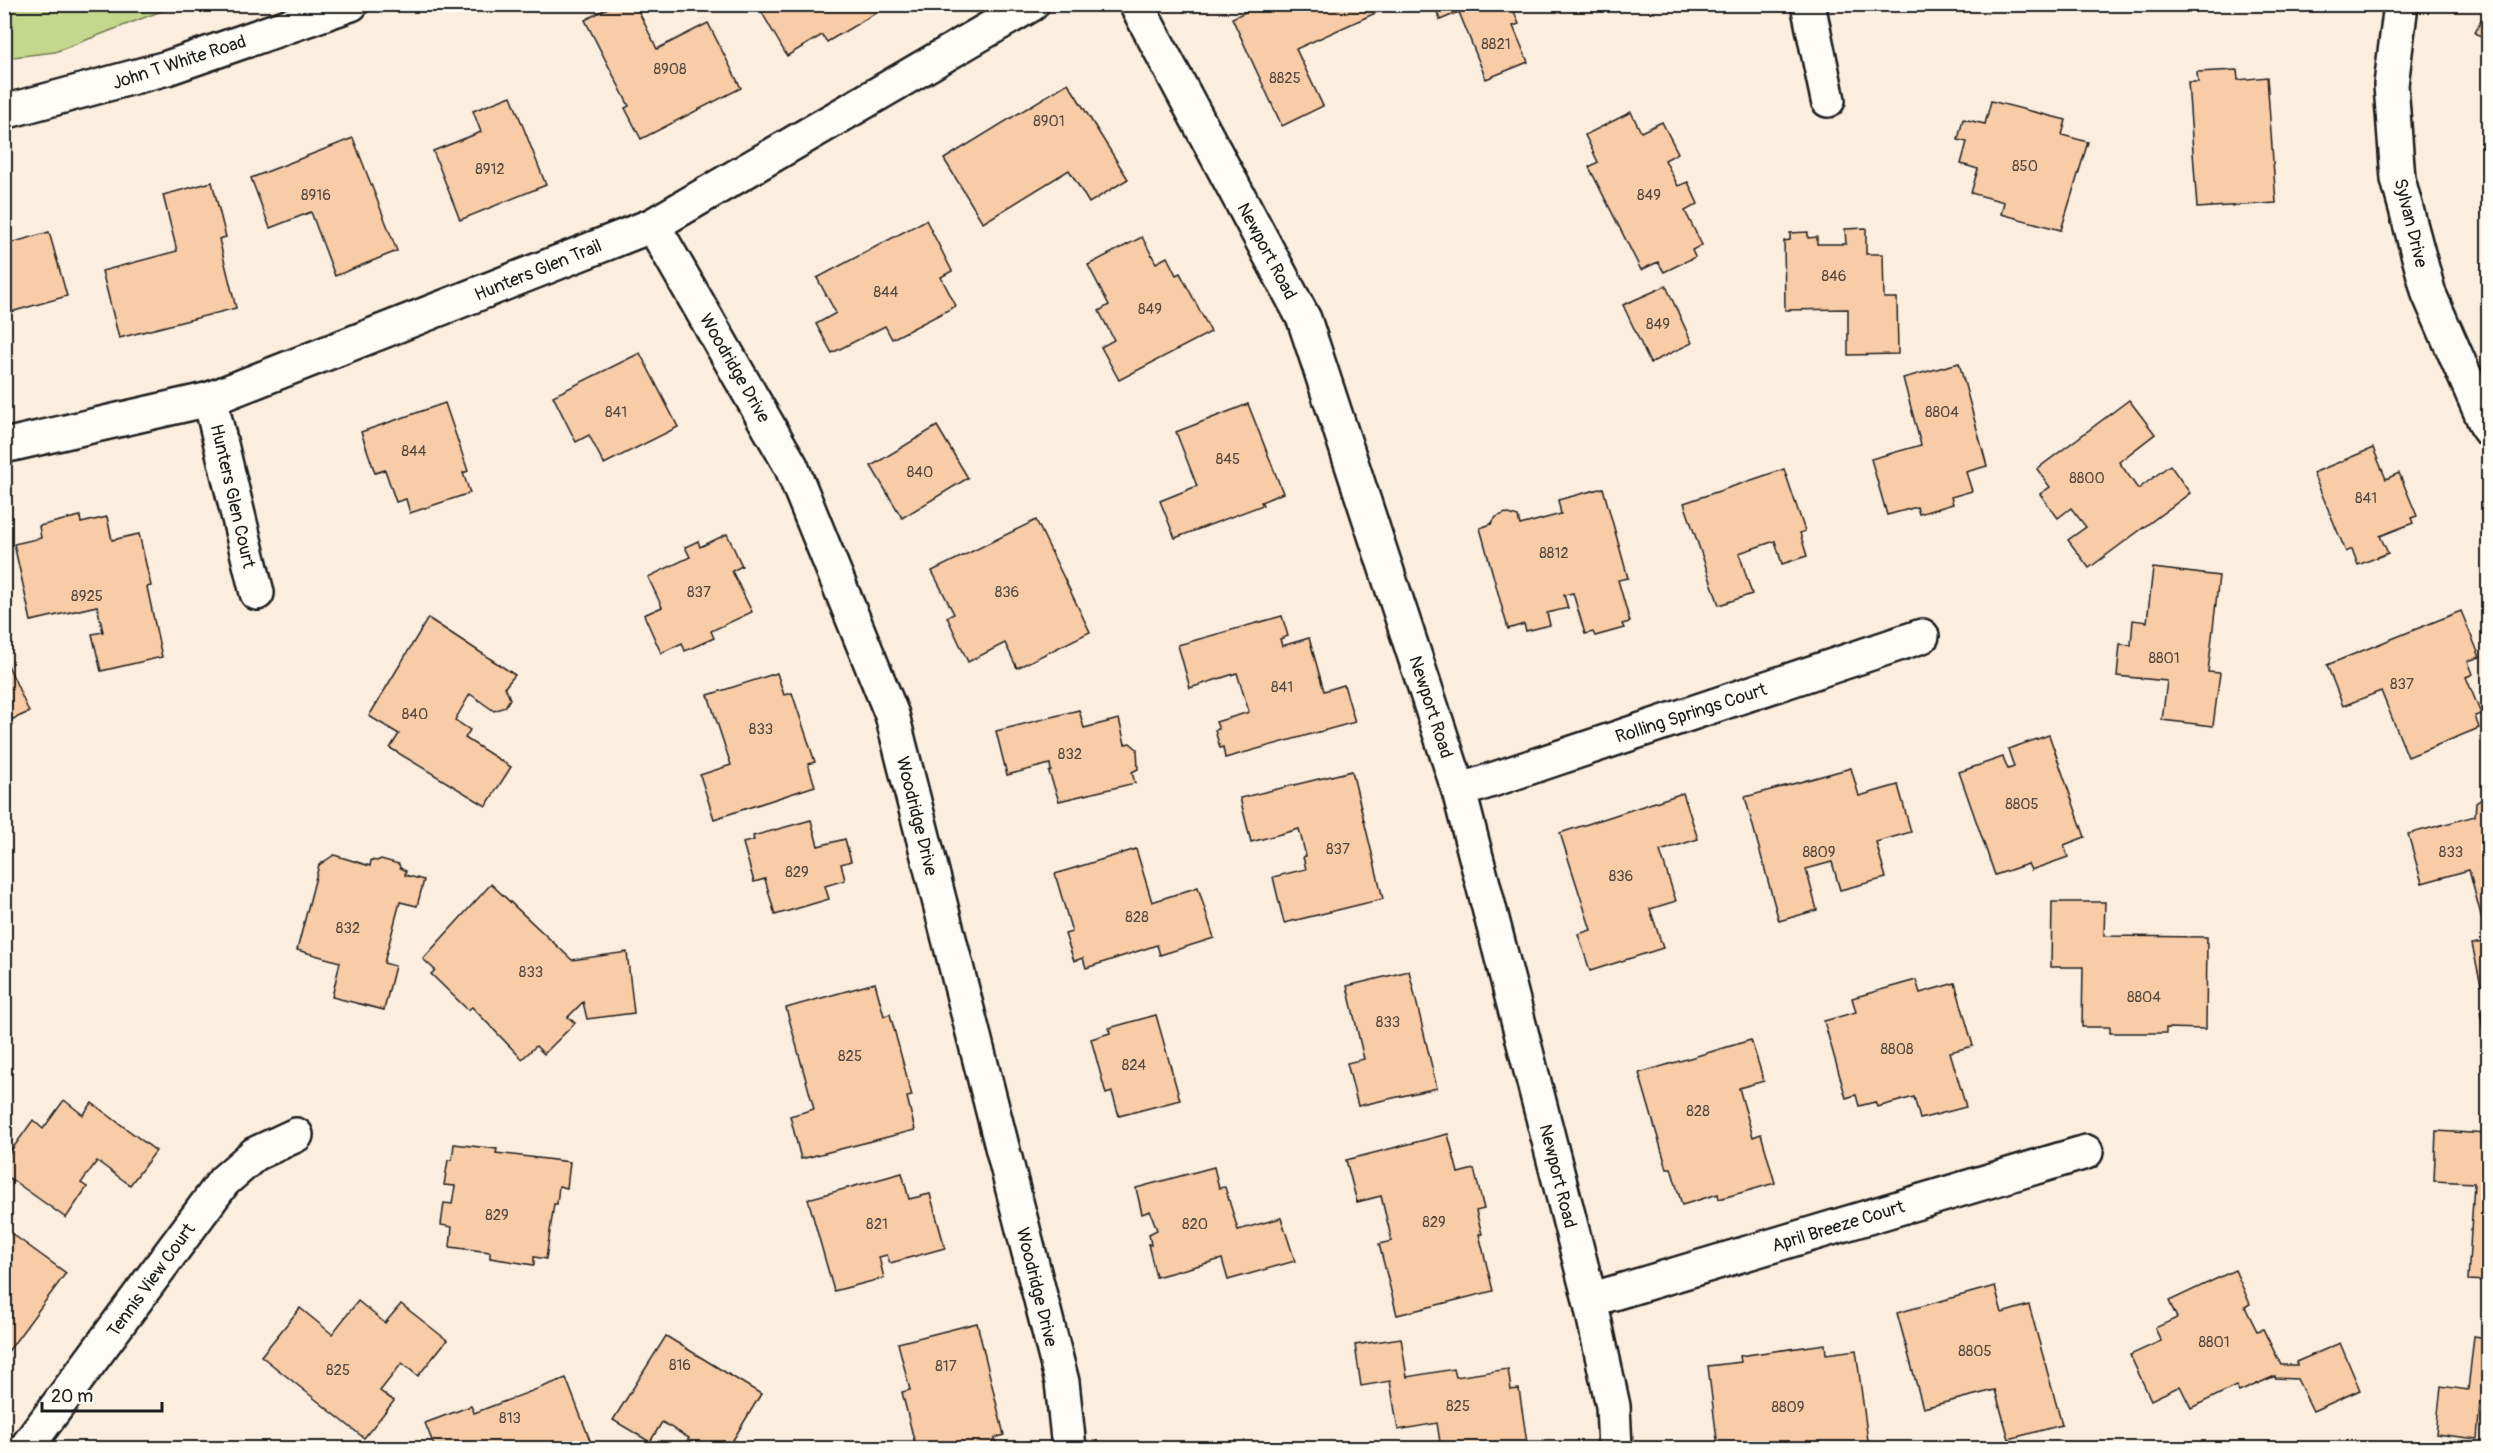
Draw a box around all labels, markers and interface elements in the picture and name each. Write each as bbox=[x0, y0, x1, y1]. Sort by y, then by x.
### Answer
street label: John T White Road bbox=[109, 30, 249, 95]
house number: 8821 bbox=[1481, 35, 1511, 54]
house number: 8908 bbox=[653, 60, 687, 79]
house number: 8825 bbox=[1269, 69, 1301, 88]
house number: 8901 bbox=[1033, 112, 1065, 131]
house number: 850 bbox=[2012, 157, 2038, 176]
house number: 8912 bbox=[475, 160, 505, 179]
street label: Sylvan Drive bbox=[2388, 176, 2433, 270]
house number: 8916 bbox=[301, 186, 331, 205]
house number: 849 bbox=[1637, 186, 1661, 205]
street label: Newport Road bbox=[1231, 199, 1302, 304]
street label: Hunters Glen Trail bbox=[471, 234, 605, 306]
house number: 846 bbox=[1822, 267, 1847, 286]
house number: 844 bbox=[874, 283, 899, 302]
house number: 849 bbox=[1138, 300, 1162, 319]
street label: Woodridge Drive bbox=[694, 310, 775, 427]
house number: 849 bbox=[1646, 315, 1670, 334]
house number: 841 bbox=[605, 403, 627, 422]
house number: 8804 bbox=[1925, 403, 1959, 422]
street label: Hunters Glen Court bbox=[205, 422, 260, 571]
house number: 844 bbox=[402, 442, 427, 461]
house number: 845 bbox=[1216, 450, 1240, 469]
house number: 840 bbox=[907, 463, 933, 482]
house number: 8800 bbox=[2069, 469, 2105, 488]
house number: 841 bbox=[2355, 489, 2377, 508]
house number: 8812 bbox=[1539, 544, 1569, 563]
house number: 837 bbox=[687, 583, 711, 602]
house number: 836 bbox=[995, 583, 1019, 602]
house number: 8925 bbox=[71, 587, 103, 606]
house number: 8801 bbox=[2148, 649, 2180, 668]
street label: Newport Road bbox=[1403, 653, 1458, 761]
house number: 837 bbox=[2390, 675, 2414, 694]
house number: 841 bbox=[1271, 678, 1293, 697]
street label: Rolling Springs Court bbox=[1612, 678, 1771, 749]
house number: 840 bbox=[402, 705, 428, 724]
house number: 833 bbox=[749, 720, 773, 739]
house number: 832 bbox=[1058, 745, 1082, 764]
street label: Woodridge Drive bbox=[891, 754, 942, 878]
house number: 8805 bbox=[2005, 795, 2039, 814]
house number: 837 bbox=[1326, 840, 1350, 859]
house number: 8809 bbox=[1802, 843, 1836, 862]
house number: 833 bbox=[2439, 843, 2463, 862]
house number: 829 bbox=[785, 863, 809, 882]
house number: 836 bbox=[1609, 867, 1633, 886]
house number: 828 bbox=[1125, 908, 1149, 927]
house number: 832 bbox=[336, 919, 360, 938]
house number: 833 bbox=[519, 963, 543, 982]
house number: 8804 bbox=[2127, 988, 2161, 1007]
house number: 833 bbox=[1376, 1013, 1400, 1032]
house number: 8808 bbox=[1881, 1040, 1914, 1059]
house number: 825 bbox=[838, 1047, 862, 1066]
house number: 824 bbox=[1122, 1056, 1147, 1075]
house number: 828 bbox=[1686, 1102, 1710, 1121]
street label: Newport Road bbox=[1534, 1122, 1582, 1230]
street label: April Breeze Court bbox=[1769, 1195, 1908, 1258]
house number: 829 bbox=[485, 1206, 509, 1225]
house number: 829 bbox=[1422, 1213, 1446, 1232]
house number: 821 bbox=[866, 1215, 888, 1234]
house number: 820 bbox=[1182, 1215, 1208, 1234]
street label: Tennis View Court bbox=[102, 1218, 201, 1342]
street label: Woodridge Drive bbox=[1011, 1225, 1062, 1349]
house number: 8801 bbox=[2198, 1333, 2230, 1352]
house number: 8805 bbox=[1958, 1342, 1992, 1361]
house number: 816 bbox=[669, 1356, 691, 1375]
house number: 817 bbox=[935, 1357, 957, 1376]
house number: 825 bbox=[326, 1361, 350, 1380]
scale bar bbox=[42, 1375, 162, 1413]
text: 20 m bbox=[51, 1385, 93, 1408]
house number: 825 bbox=[1446, 1397, 1470, 1416]
house number: 8809 bbox=[1771, 1398, 1805, 1417]
house number: 813 bbox=[499, 1409, 521, 1428]

